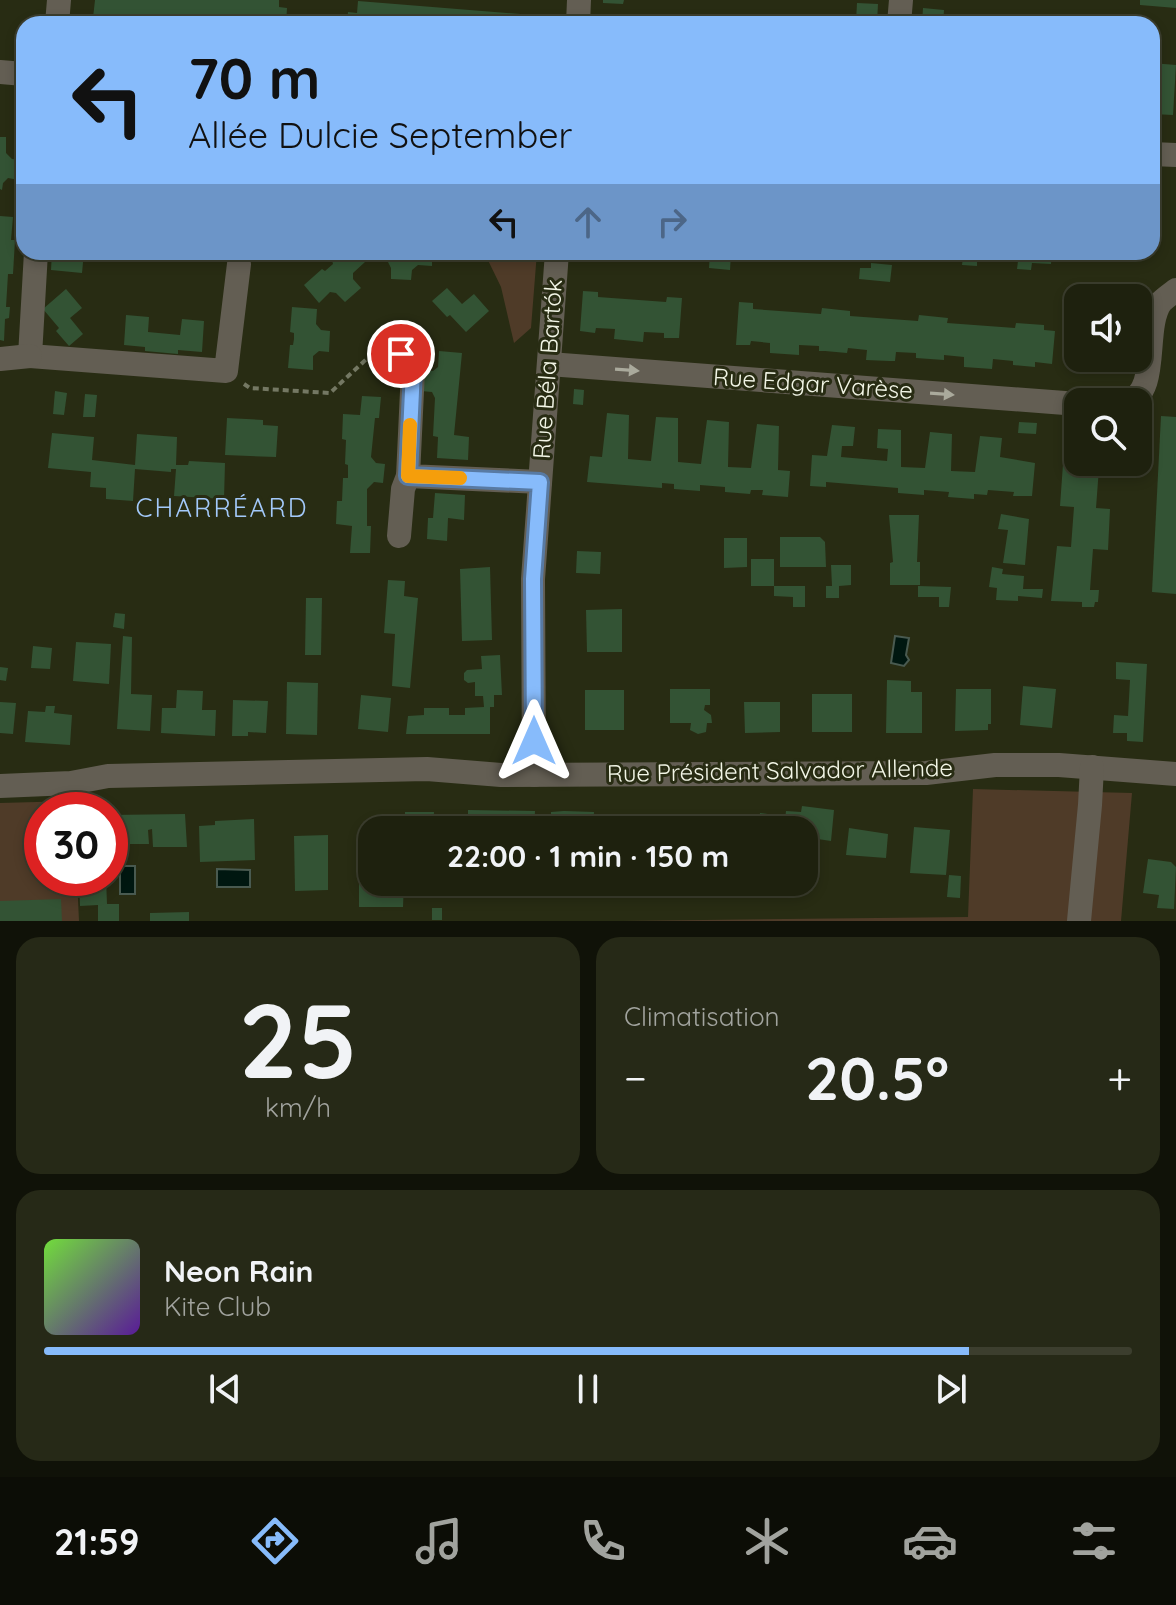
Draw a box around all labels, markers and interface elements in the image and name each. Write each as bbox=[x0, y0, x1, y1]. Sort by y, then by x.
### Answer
text: 70 m bbox=[188, 43, 320, 113]
icon: left bbox=[56, 48, 160, 152]
text: Allée Dulcie September bbox=[188, 112, 572, 157]
icon: left bbox=[482, 200, 526, 244]
icon: ahead bbox=[566, 200, 610, 244]
icon: right bbox=[650, 200, 694, 244]
street label: Rue Béla Bartók bbox=[526, 278, 568, 460]
map controls bbox=[1064, 284, 1152, 476]
button: sound bbox=[1064, 284, 1152, 372]
pin bbox=[367, 320, 435, 388]
icon: arrive bbox=[379, 332, 423, 376]
street label: Rue Edgar Varèse bbox=[712, 361, 914, 405]
one-way arrow bbox=[615, 363, 640, 376]
one-way arrow bbox=[930, 387, 955, 400]
button: search bbox=[1064, 388, 1152, 476]
district label: CHARRÉARD bbox=[135, 491, 309, 524]
position arrow bbox=[492, 699, 576, 783]
street label: Rue Président Salvador Allende bbox=[607, 752, 953, 788]
speed limit sign: 30 bbox=[24, 792, 128, 896]
text: 22:00 · 1 min · 150 m bbox=[447, 837, 729, 875]
text: 25 bbox=[238, 974, 358, 1104]
text: Climatisation bbox=[624, 1000, 780, 1033]
text: 20.5° bbox=[805, 1040, 949, 1115]
text: − bbox=[624, 1050, 647, 1105]
text: + bbox=[1107, 1050, 1132, 1105]
text: km/h bbox=[265, 1091, 331, 1124]
text: Neon Rain bbox=[164, 1252, 313, 1290]
text: Kite Club bbox=[164, 1290, 271, 1323]
icon: previous bbox=[203, 1367, 247, 1411]
icon: pause bbox=[566, 1367, 610, 1411]
icon: next bbox=[929, 1367, 973, 1411]
icon: directions bbox=[247, 1513, 303, 1569]
icon: music bbox=[411, 1513, 467, 1569]
icon: phone bbox=[575, 1513, 631, 1569]
icon: climate bbox=[739, 1513, 795, 1569]
icon: car bbox=[902, 1513, 958, 1569]
icon: filters bbox=[1066, 1513, 1122, 1569]
text: 21:59 bbox=[54, 1519, 139, 1564]

